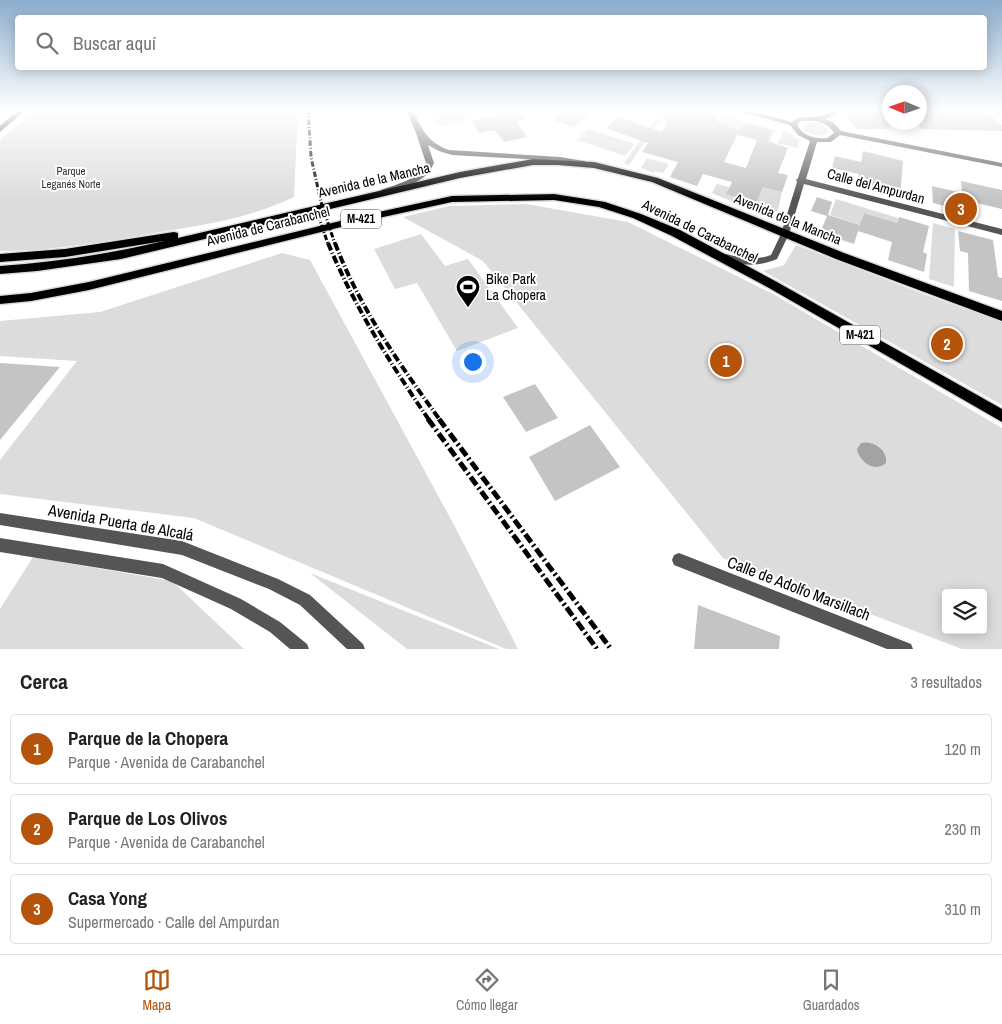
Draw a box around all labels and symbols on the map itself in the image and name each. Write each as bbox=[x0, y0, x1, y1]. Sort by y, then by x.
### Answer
north arrow bbox=[882, 85, 927, 130]
street label: Avenida de la Mancha bbox=[315, 158, 432, 202]
park label: Parque Leganés Norte bbox=[41, 164, 101, 191]
street label: Calle del Ampurdan bbox=[825, 164, 927, 208]
street label: Avenida de la Mancha bbox=[731, 189, 845, 249]
pin: 3 bbox=[945, 190, 977, 228]
street label: Avenida de Carabanchel bbox=[638, 195, 761, 267]
street label: Avenida de Carabanchel bbox=[204, 202, 331, 250]
road number: M-421 bbox=[341, 210, 381, 228]
place label: Bike Park La Chopera bbox=[486, 270, 547, 304]
sports icon: Bike Park La Chopera bbox=[455, 274, 481, 308]
pin: 2 bbox=[931, 325, 963, 363]
road number: M-421 bbox=[840, 326, 880, 344]
pin: 1 bbox=[710, 342, 742, 380]
your location bbox=[460, 349, 486, 375]
street label: Avenida Puerta de Alcalá bbox=[46, 498, 196, 546]
street label: Calle de Adolfo Marsillach bbox=[724, 551, 874, 625]

